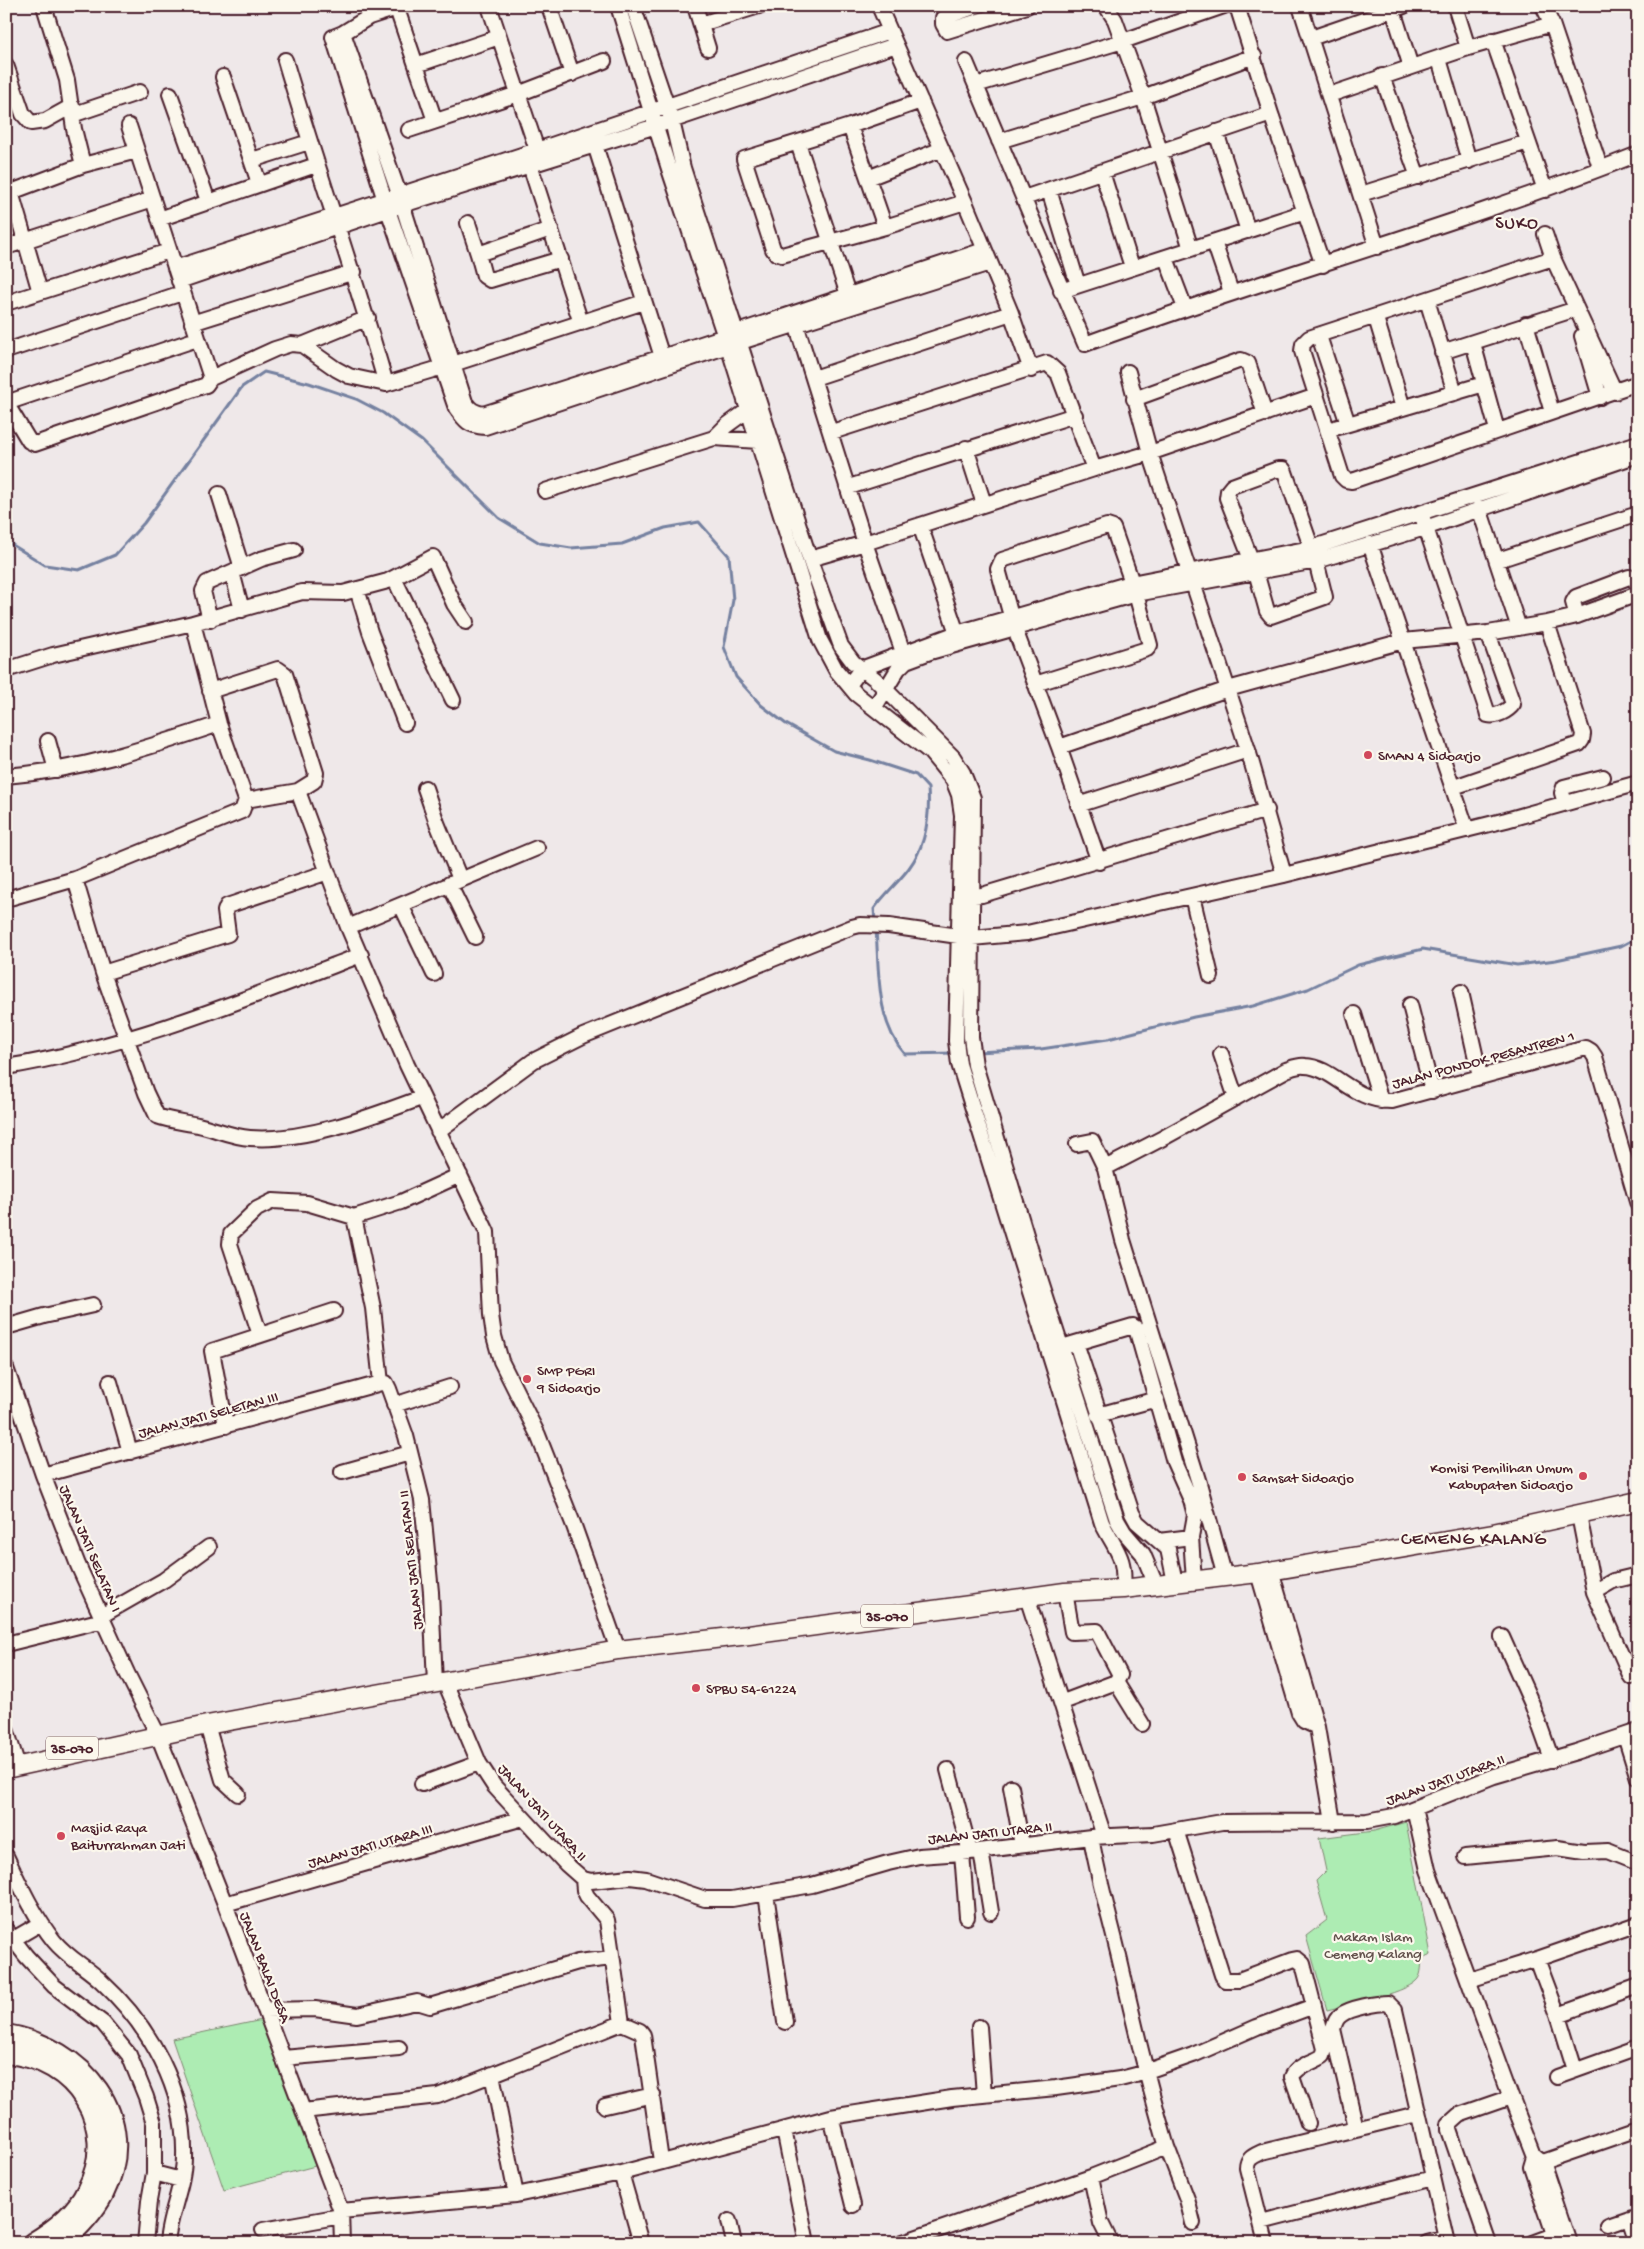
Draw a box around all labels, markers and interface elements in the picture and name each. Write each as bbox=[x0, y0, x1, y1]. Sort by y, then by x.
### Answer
district label: SUKO bbox=[1495, 214, 1539, 235]
place label: SMAN 4 Sidoarjo bbox=[1378, 748, 1481, 766]
marker: SMAN 4 Sidoarjo bbox=[1362, 749, 1374, 761]
street label: JALAN PONDOK PESANTREN 1 bbox=[1390, 1028, 1577, 1094]
place label: SMP PGRI 9 Sidoarjo bbox=[536, 1363, 601, 1398]
marker: SMP PGRI 9 Sidoarjo bbox=[521, 1373, 533, 1385]
street label: JALAN JATI SELETAN III bbox=[137, 1389, 280, 1443]
place label: Komisi Pemilihan Umum Kabupaten Sidoarjo bbox=[1430, 1460, 1573, 1495]
place label: Samsat Sidoarjo bbox=[1252, 1470, 1354, 1488]
marker: Komisi Pemilihan Umum Kabupaten Sidoarjo bbox=[1577, 1470, 1589, 1482]
marker: Samsat Sidoarjo bbox=[1236, 1471, 1248, 1483]
street label: JALAN JATI SELATAN I bbox=[54, 1482, 124, 1615]
street label: JALAN JATI SELATAN II bbox=[396, 1489, 428, 1630]
district label: CEMENG KALANG bbox=[1401, 1530, 1547, 1551]
road number: 35-070 bbox=[861, 1604, 913, 1628]
place label: SPBU 54-61224 bbox=[706, 1681, 796, 1699]
marker: SPBU 54-61224 bbox=[690, 1682, 702, 1694]
road number: 35-070 bbox=[46, 1736, 98, 1760]
street label: JALAN JATI UTARA II bbox=[1384, 1751, 1507, 1811]
street label: JALAN JATI UTARA II bbox=[493, 1761, 590, 1866]
street label: JALAN JATI UTARA II bbox=[927, 1819, 1053, 1849]
place label: Masjid Raya Baiturrahman Jati bbox=[70, 1820, 186, 1855]
street label: JALAN JATI UTARA III bbox=[306, 1821, 435, 1873]
marker: Masjid Raya Baiturrahman Jati bbox=[55, 1830, 67, 1842]
street label: JALAN BALAI DESA bbox=[235, 1910, 294, 2027]
park label: Makam Islam Cemeng Kalang bbox=[1324, 1929, 1422, 1964]

